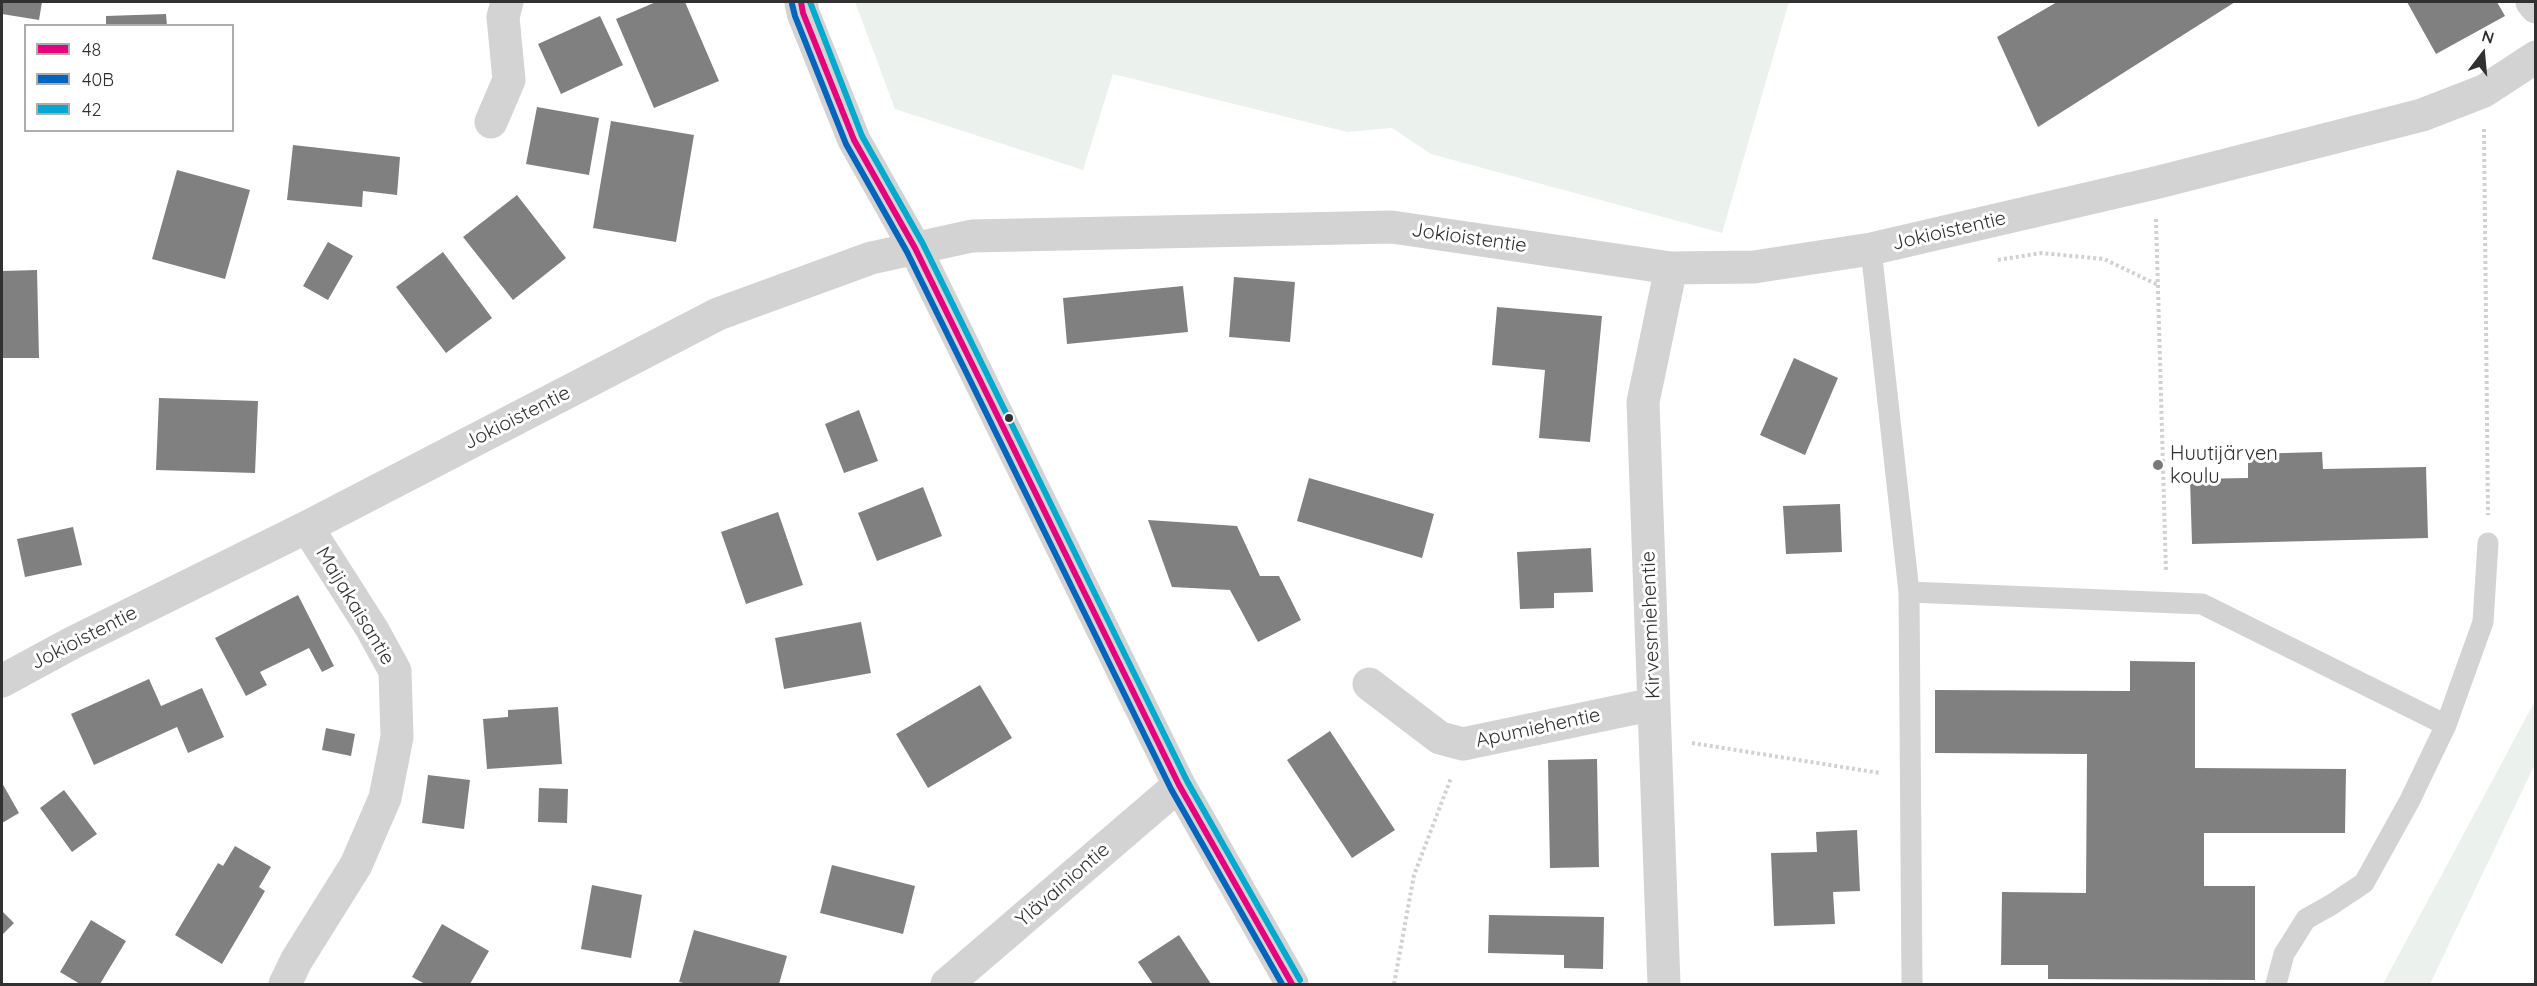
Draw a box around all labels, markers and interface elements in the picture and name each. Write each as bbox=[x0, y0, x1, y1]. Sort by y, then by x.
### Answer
legend bbox=[24, 24, 234, 132]
north arrow bbox=[2453, 24, 2513, 84]
text: N bbox=[2480, 25, 2496, 48]
text: 48 bbox=[82, 38, 101, 61]
text: 40B bbox=[82, 68, 114, 91]
text: 42 bbox=[82, 98, 101, 121]
street label: Jokioistentie bbox=[1890, 206, 2008, 256]
street label: Jokioistentie bbox=[1410, 218, 1528, 258]
street label: Jokioistentie bbox=[460, 381, 574, 455]
unlabelled marker bbox=[1003, 412, 1015, 424]
place label: Huutijärven koulu bbox=[2170, 442, 2278, 489]
marker: Huutijärven koulu bbox=[2151, 458, 2165, 472]
street label: Maijakaisantie bbox=[310, 543, 400, 669]
street label: Kirvesmiehentie bbox=[1636, 551, 1666, 699]
street label: Jokioistentie bbox=[27, 601, 141, 675]
street label: Apumiehentie bbox=[1473, 703, 1603, 753]
street label: Ylävainiontie bbox=[1011, 838, 1115, 932]

